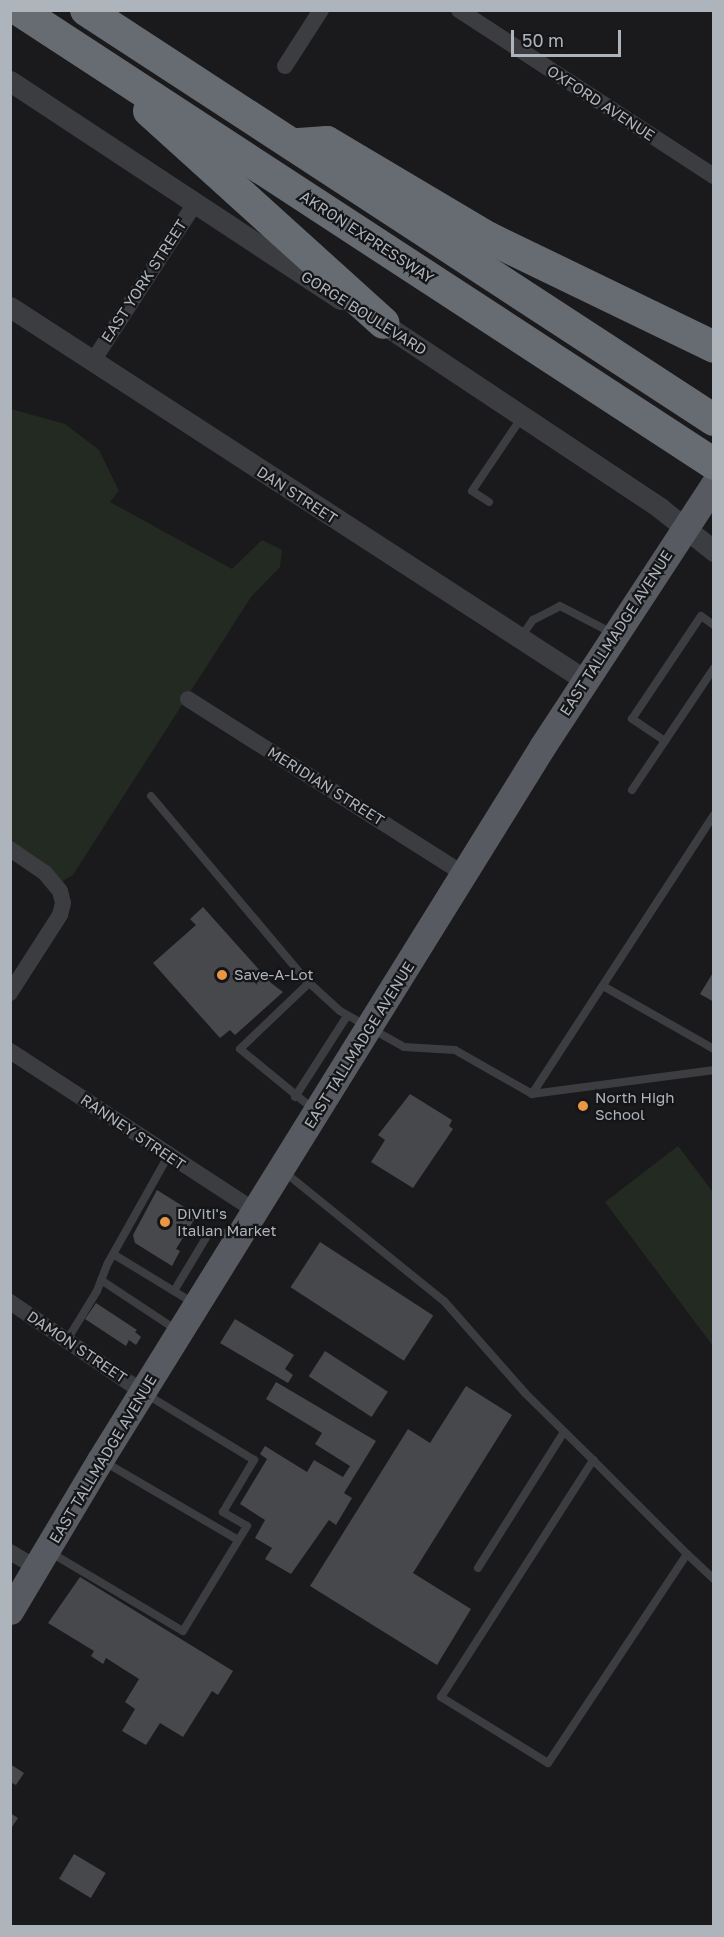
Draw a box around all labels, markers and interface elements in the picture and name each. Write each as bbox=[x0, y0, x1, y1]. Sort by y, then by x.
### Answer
scale bar bbox=[514, 18, 624, 56]
text: 50 m bbox=[522, 29, 564, 51]
street label: OXFORD AVENUE bbox=[544, 62, 658, 144]
street label: AKRON EXPRESSWAY bbox=[297, 187, 437, 287]
street label: EAST YORK STREET bbox=[98, 216, 190, 346]
street label: GORGE BOULEVARD bbox=[298, 267, 430, 359]
street label: DAN STREET bbox=[253, 462, 341, 528]
street label: EAST TALLMADGE AVENUE bbox=[556, 547, 676, 719]
street label: MERIDIAN STREET bbox=[264, 743, 388, 829]
street label: EAST TALLMADGE AVENUE bbox=[300, 958, 418, 1132]
place label: Save-A-Lot bbox=[234, 966, 313, 984]
marker: Save-A-Lot bbox=[215, 968, 229, 982]
place label: North High School bbox=[595, 1088, 674, 1123]
street label: RANNEY STREET bbox=[77, 1090, 189, 1174]
marker: North High School bbox=[576, 1099, 590, 1113]
place label: DiViti's Italian Market bbox=[177, 1204, 277, 1239]
marker: DiViti's Italian Market bbox=[158, 1215, 172, 1229]
street label: DAMON STREET bbox=[24, 1307, 130, 1387]
street label: EAST TALLMADGE AVENUE bbox=[46, 1372, 160, 1546]

